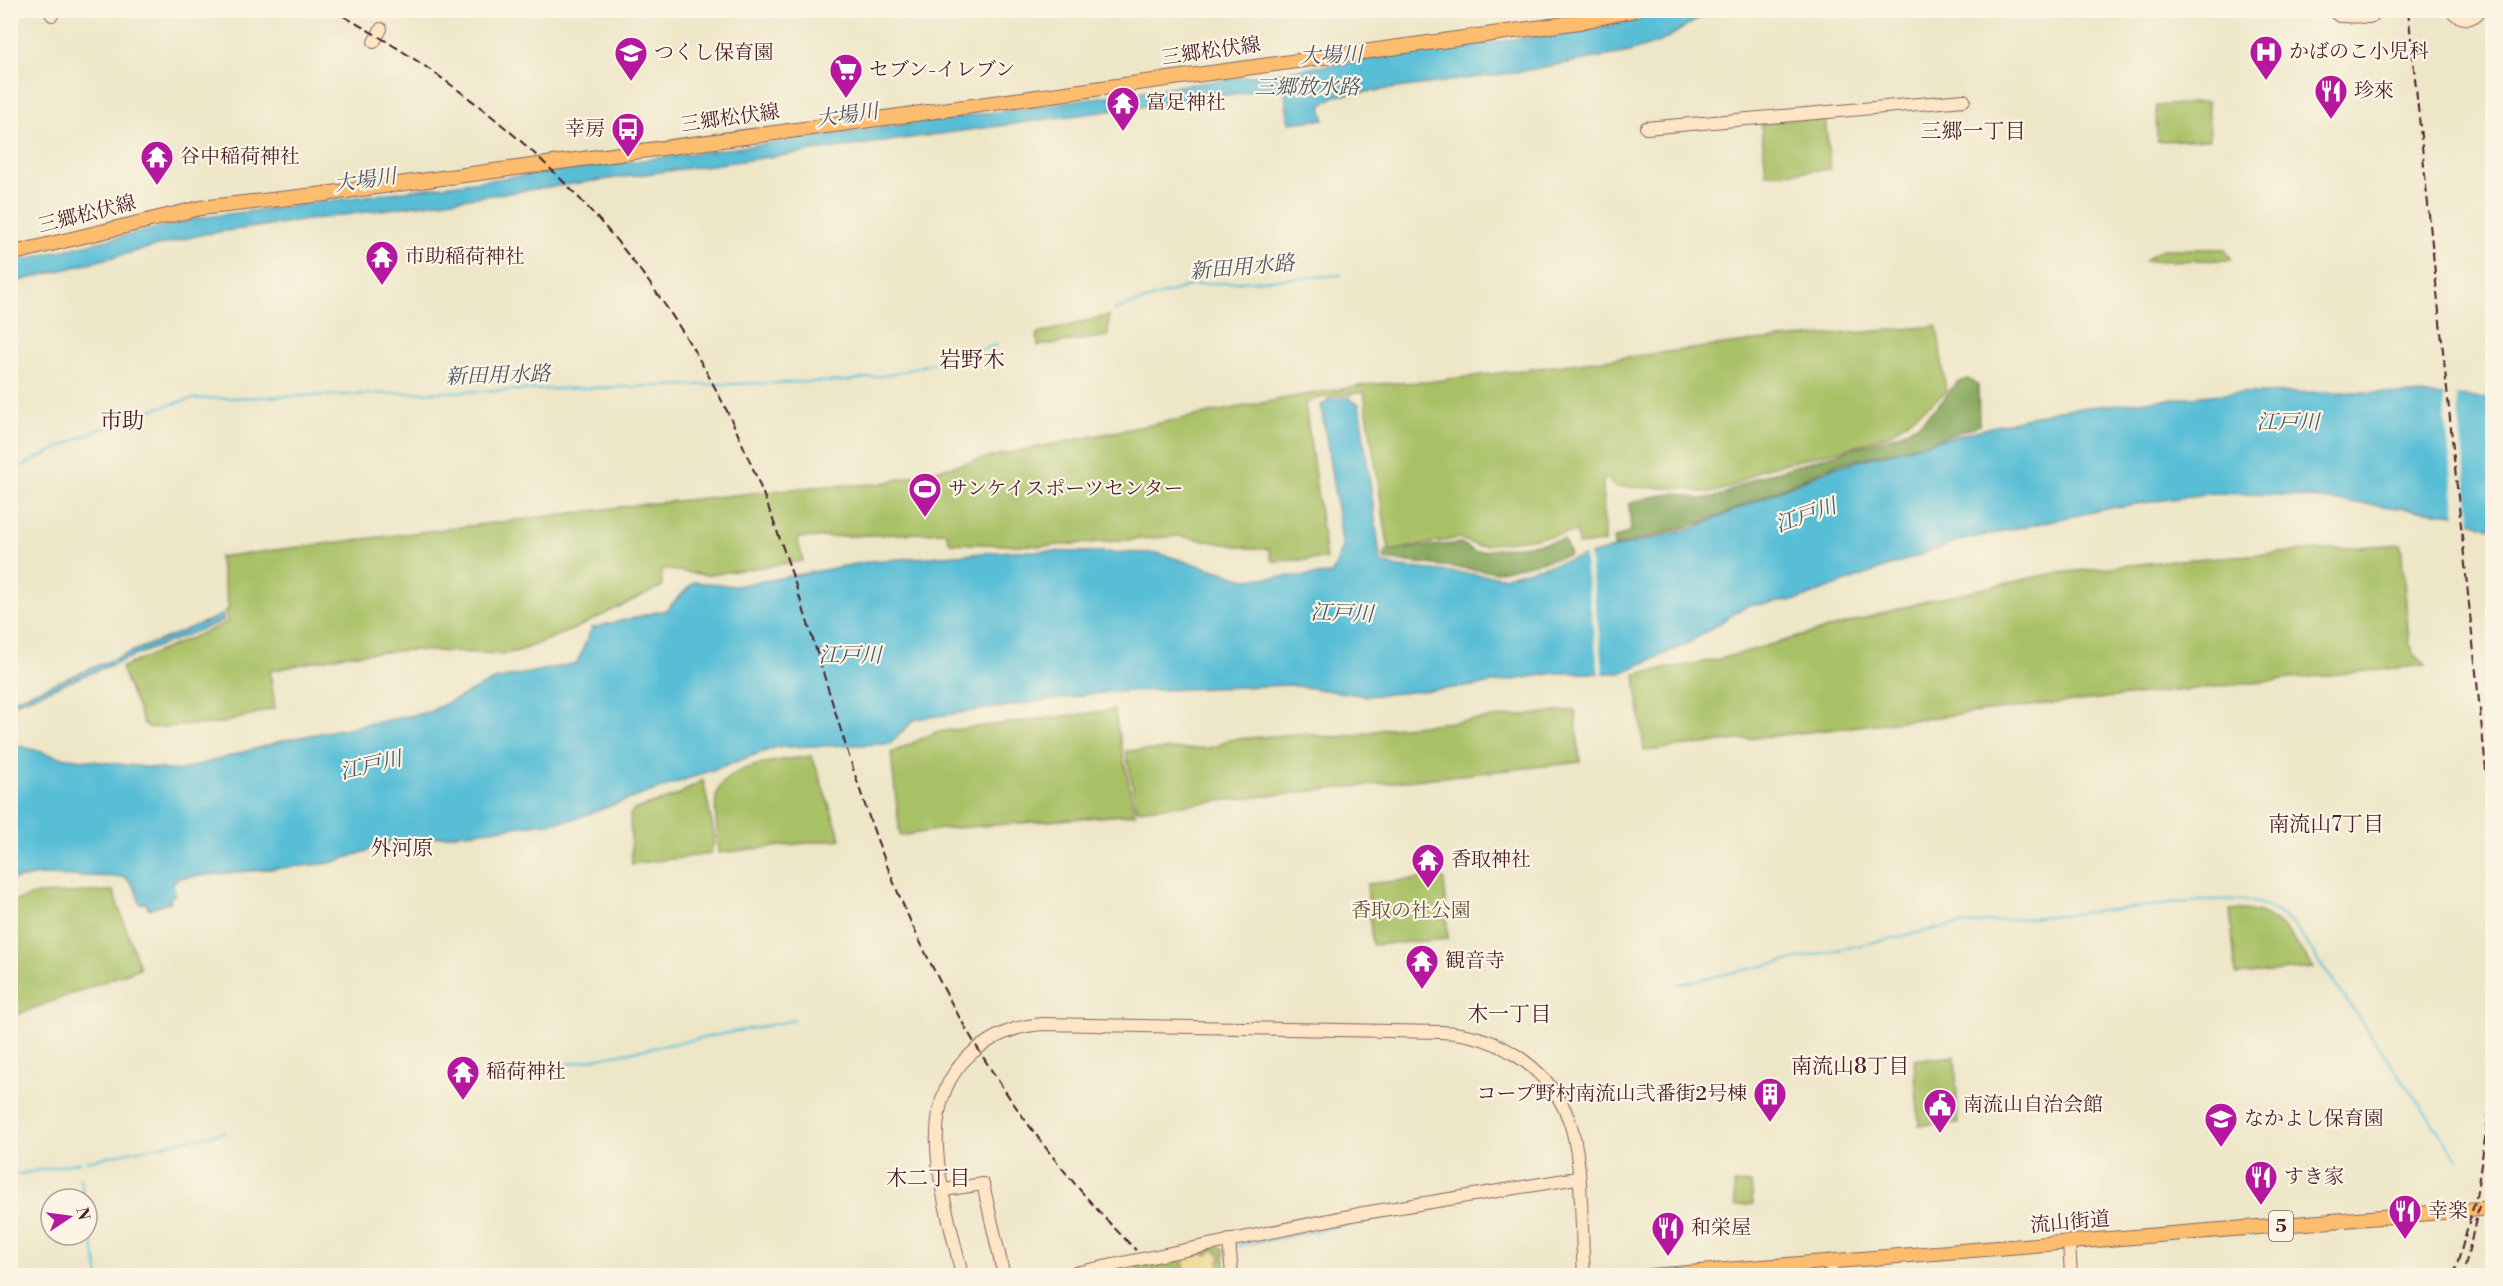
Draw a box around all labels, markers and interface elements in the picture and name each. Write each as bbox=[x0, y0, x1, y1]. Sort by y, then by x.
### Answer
street label: 三郷松伏線 bbox=[1160, 33, 1262, 71]
hospital icon: かばのこ小児科 bbox=[2248, 34, 2284, 81]
school or university icon: つくし保育園 bbox=[613, 35, 649, 82]
place label: かばのこ小児科 bbox=[2289, 40, 2429, 65]
place label: つくし保育園 bbox=[654, 41, 774, 66]
water label: 大場川 bbox=[1299, 42, 1365, 70]
supermarket icon: セブン-イレブン bbox=[828, 52, 864, 99]
place label: セブン-イレブン bbox=[869, 58, 1015, 83]
restaurant icon: 珍來 bbox=[2313, 73, 2349, 120]
water label: 三郷放水路 bbox=[1255, 75, 1361, 101]
place label: 珍來 bbox=[2354, 79, 2394, 104]
temple icon: 富足神社 bbox=[1105, 85, 1141, 132]
place label: 富足神社 bbox=[1146, 91, 1226, 116]
water label: 大場川 bbox=[814, 98, 882, 133]
street label: 三郷松伏線 bbox=[679, 100, 781, 138]
bus stop icon: 幸房 bbox=[610, 111, 646, 158]
place label: 幸房 bbox=[565, 117, 605, 142]
district label: 三郷一丁目 bbox=[1921, 119, 2026, 145]
temple icon: 谷中稲荷神社 bbox=[139, 139, 175, 186]
place label: 谷中稲荷神社 bbox=[180, 145, 300, 170]
water label: 大場川 bbox=[332, 163, 400, 198]
street label: 三郷松伏線 bbox=[35, 191, 139, 239]
temple icon: 市助稲荷神社 bbox=[364, 239, 400, 286]
place label: 市助稲荷神社 bbox=[405, 245, 525, 270]
water label: 新田用水路 bbox=[1189, 250, 1297, 286]
district label: 岩野木 bbox=[939, 347, 1005, 374]
water label: 新田用水路 bbox=[445, 361, 553, 391]
district label: 市助 bbox=[100, 408, 144, 435]
water label: 江戸川 bbox=[2257, 410, 2321, 436]
sports icon: サンケイスポーツセンター bbox=[907, 471, 943, 518]
place label: サンケイスポーツセンター bbox=[948, 477, 1183, 502]
water label: 江戸川 bbox=[1772, 493, 1842, 539]
water label: 江戸川 bbox=[1310, 600, 1376, 628]
water label: 江戸川 bbox=[819, 643, 883, 669]
water label: 江戸川 bbox=[337, 746, 407, 786]
district label: 南流山7丁目 bbox=[2268, 812, 2384, 838]
district label: 外河原 bbox=[371, 836, 434, 862]
temple icon: 香取神社 bbox=[1410, 842, 1446, 889]
place label: 香取神社 bbox=[1451, 848, 1531, 873]
park label: 香取の社公園 bbox=[1351, 899, 1471, 924]
temple icon: 観音寺 bbox=[1404, 943, 1440, 990]
place label: 観音寺 bbox=[1445, 949, 1505, 974]
district label: 木一丁目 bbox=[1467, 1002, 1551, 1028]
temple icon: 稲荷神社 bbox=[445, 1054, 481, 1101]
district label: 南流山8丁目 bbox=[1791, 1054, 1909, 1080]
place label: 稲荷神社 bbox=[486, 1060, 566, 1085]
building icon: コープ野村南流山弐番街2号棟 bbox=[1752, 1076, 1788, 1123]
place label: コープ野村南流山弐番街2号棟 bbox=[1477, 1082, 1747, 1107]
public building icon: 南流山自治会館 bbox=[1922, 1087, 1958, 1134]
place label: 南流山自治会館 bbox=[1963, 1093, 2103, 1118]
school or university icon: なかよし保育園 bbox=[2203, 1101, 2239, 1148]
place label: なかよし保育園 bbox=[2244, 1107, 2384, 1132]
restaurant icon: すき家 bbox=[2243, 1159, 2279, 1206]
place label: すき家 bbox=[2284, 1165, 2344, 1190]
district label: 木二丁目 bbox=[886, 1166, 970, 1192]
north arrow bbox=[39, 1187, 99, 1247]
restaurant icon: 幸楽 bbox=[2387, 1193, 2423, 1240]
place label: 幸楽 bbox=[2428, 1199, 2468, 1224]
text: N bbox=[71, 1205, 94, 1223]
street label: 流山街道 bbox=[2029, 1207, 2111, 1239]
restaurant icon: 和栄屋 bbox=[1650, 1210, 1686, 1257]
road number: 5 bbox=[2269, 1211, 2293, 1241]
place label: 和栄屋 bbox=[1691, 1216, 1751, 1241]

